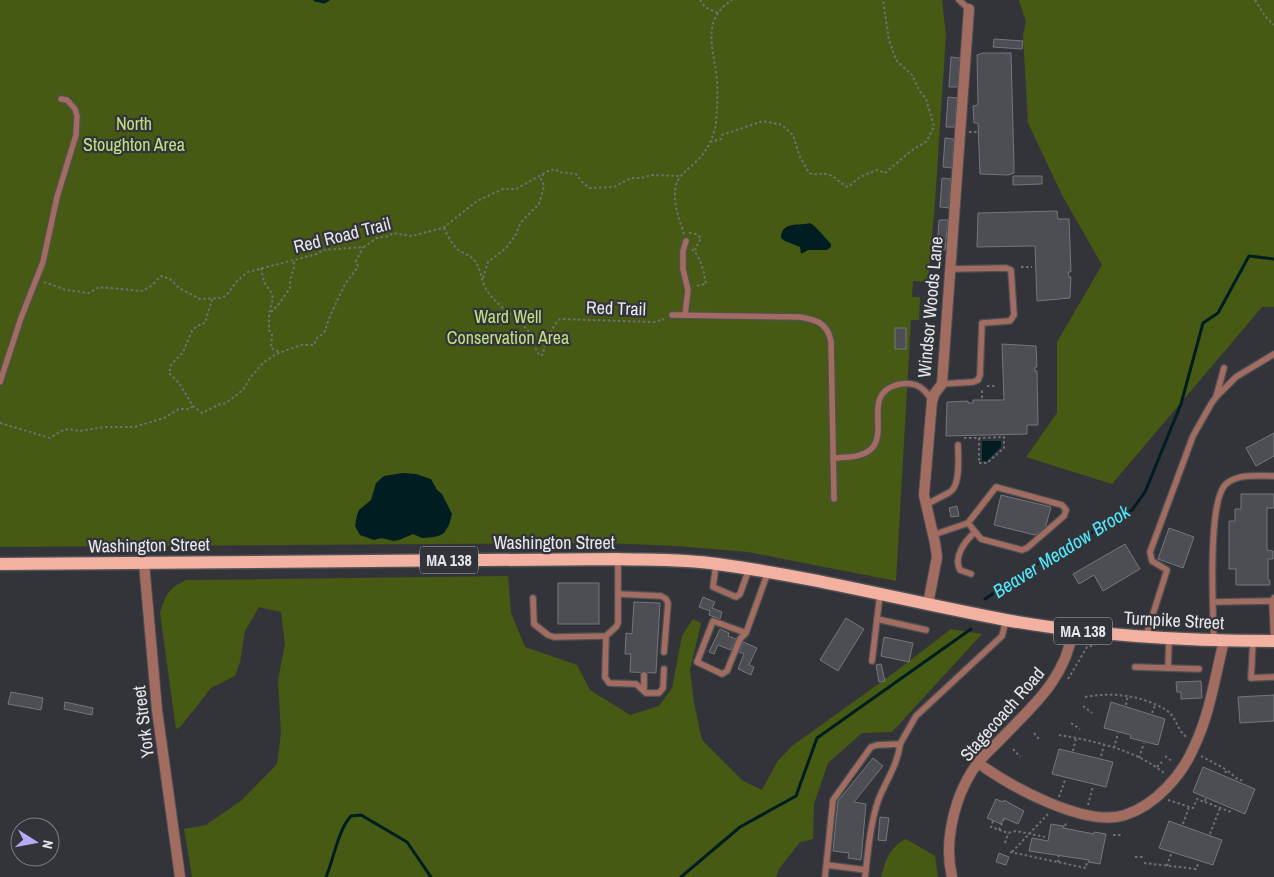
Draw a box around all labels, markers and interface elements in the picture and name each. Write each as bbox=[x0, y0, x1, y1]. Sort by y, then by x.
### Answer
park label: North Stoughton Area bbox=[83, 111, 185, 157]
street label: Red Road Trail bbox=[291, 211, 393, 259]
street label: Windsor Woods Lane bbox=[911, 235, 949, 379]
street label: Red Trail bbox=[586, 294, 646, 322]
park label: Ward Well Conservation Area bbox=[447, 304, 569, 350]
water label: Beaver Meadow Brook bbox=[987, 498, 1136, 604]
street label: Washington Street bbox=[493, 530, 615, 555]
street label: Washington Street bbox=[88, 531, 210, 559]
road number: MA 138 bbox=[420, 546, 478, 574]
street label: Turnpike Street bbox=[1123, 605, 1225, 635]
road number: MA 138 bbox=[1054, 618, 1112, 644]
street label: Stagecoach Road bbox=[954, 662, 1050, 766]
street label: York Street bbox=[126, 684, 160, 760]
north arrow bbox=[10, 817, 60, 867]
text: N bbox=[38, 839, 57, 850]

